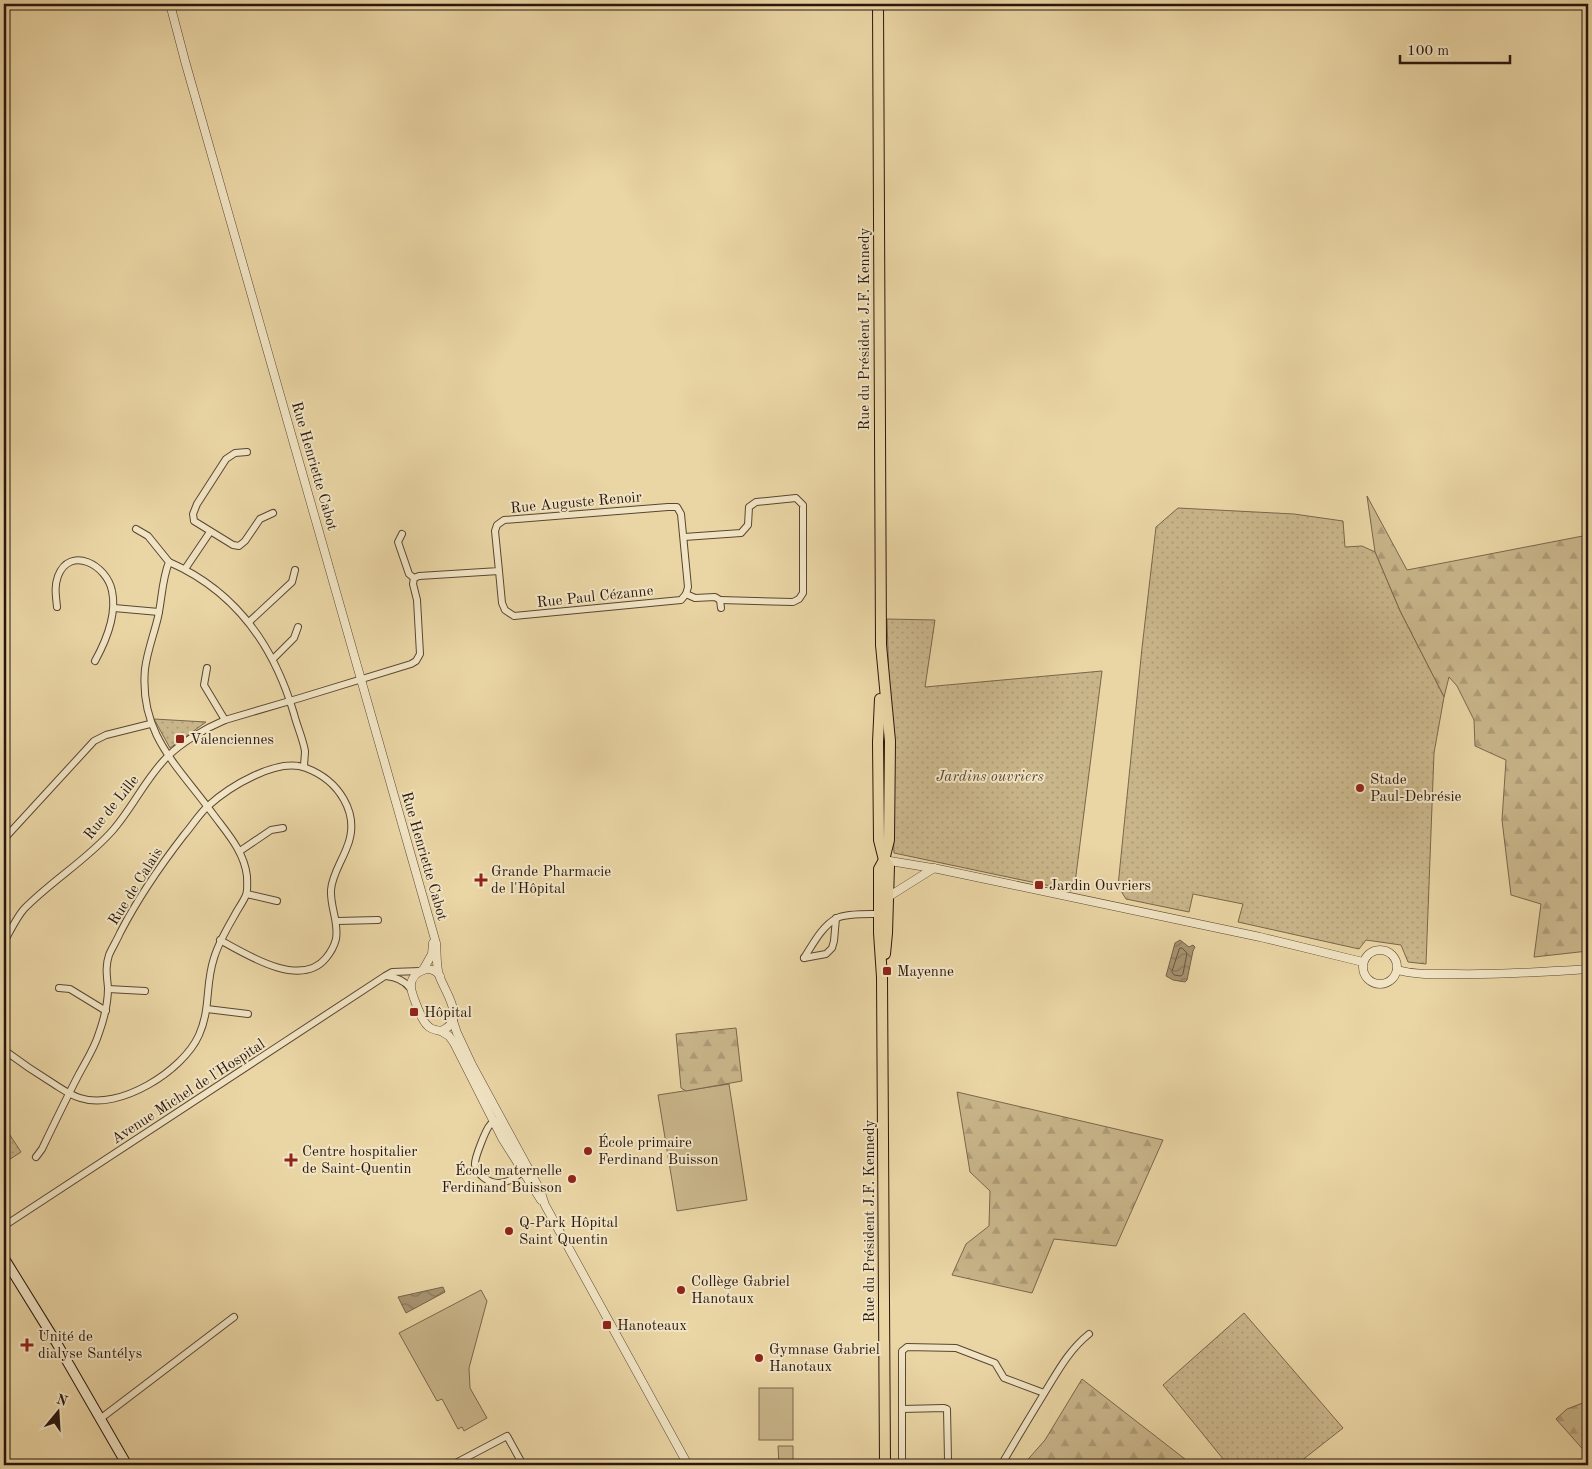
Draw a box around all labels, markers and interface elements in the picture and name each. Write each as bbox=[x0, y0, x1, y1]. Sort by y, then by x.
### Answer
scale bar bbox=[1400, 32, 1510, 64]
text: 100 m bbox=[1407, 44, 1449, 59]
street label: Rue du Président J.F. Kennedy bbox=[858, 228, 873, 430]
street label: Rue Henriette Cabot bbox=[288, 400, 339, 533]
street label: Rue Auguste Renoir bbox=[510, 490, 642, 517]
street label: Rue Paul Cézanne bbox=[536, 584, 654, 611]
marker: Valenciennes bbox=[174, 733, 186, 745]
place label: Valenciennes bbox=[190, 733, 274, 748]
park label: Jardins ouvriers bbox=[936, 770, 1044, 785]
street label: Rue de Lille bbox=[82, 773, 143, 843]
place label: Stade Paul-Debrésie bbox=[1370, 773, 1461, 805]
marker: Stade Paul-Debrésie bbox=[1354, 782, 1366, 794]
street label: Rue Henriette Cabot bbox=[398, 790, 449, 923]
street label: Rue de Calais bbox=[107, 845, 166, 928]
place label: Grande Pharmacie de l'Hôpital bbox=[491, 865, 611, 897]
marker: Grande Pharmacie de l'Hôpital bbox=[475, 874, 487, 886]
marker: Jardin Ouvriers bbox=[1033, 879, 1045, 891]
place label: Jardin Ouvriers bbox=[1049, 879, 1151, 894]
marker: Mayenne bbox=[881, 965, 893, 977]
place label: Mayenne bbox=[897, 965, 954, 980]
marker: Hôpital bbox=[408, 1006, 420, 1018]
place label: Hôpital bbox=[424, 1006, 472, 1021]
street label: Avenue Michel de l'Hospital bbox=[110, 1037, 268, 1147]
street label: Rue du Président J.F. Kennedy bbox=[863, 1120, 878, 1322]
place label: École primaire Ferdinand Buisson bbox=[598, 1133, 719, 1168]
place label: Centre hospitalier de Saint-Quentin bbox=[302, 1145, 417, 1177]
marker: École primaire Ferdinand Buisson bbox=[582, 1145, 594, 1157]
marker: Centre hospitalier de Saint-Quentin bbox=[284, 1153, 298, 1167]
place label: École maternelle Ferdinand Buisson bbox=[441, 1161, 562, 1196]
marker: École maternelle Ferdinand Buisson bbox=[566, 1173, 578, 1185]
place label: Q-Park Hôpital Saint Quentin bbox=[519, 1216, 618, 1248]
marker: Q-Park Hôpital Saint Quentin bbox=[503, 1225, 515, 1237]
place label: Collège Gabriel Hanotaux bbox=[691, 1275, 790, 1307]
marker: Collège Gabriel Hanotaux bbox=[675, 1284, 687, 1296]
marker: Hanoteaux bbox=[601, 1319, 613, 1331]
place label: Hanoteaux bbox=[617, 1319, 687, 1334]
place label: Unité de dialyse Santélys bbox=[38, 1330, 142, 1362]
marker: Unité de dialyse Santélys bbox=[20, 1338, 34, 1352]
place label: Gymnase Gabriel Hanotaux bbox=[769, 1343, 880, 1375]
marker: Gymnase Gabriel Hanotaux bbox=[753, 1352, 765, 1364]
north arrow bbox=[32, 1386, 82, 1436]
text: N bbox=[54, 1392, 69, 1409]

